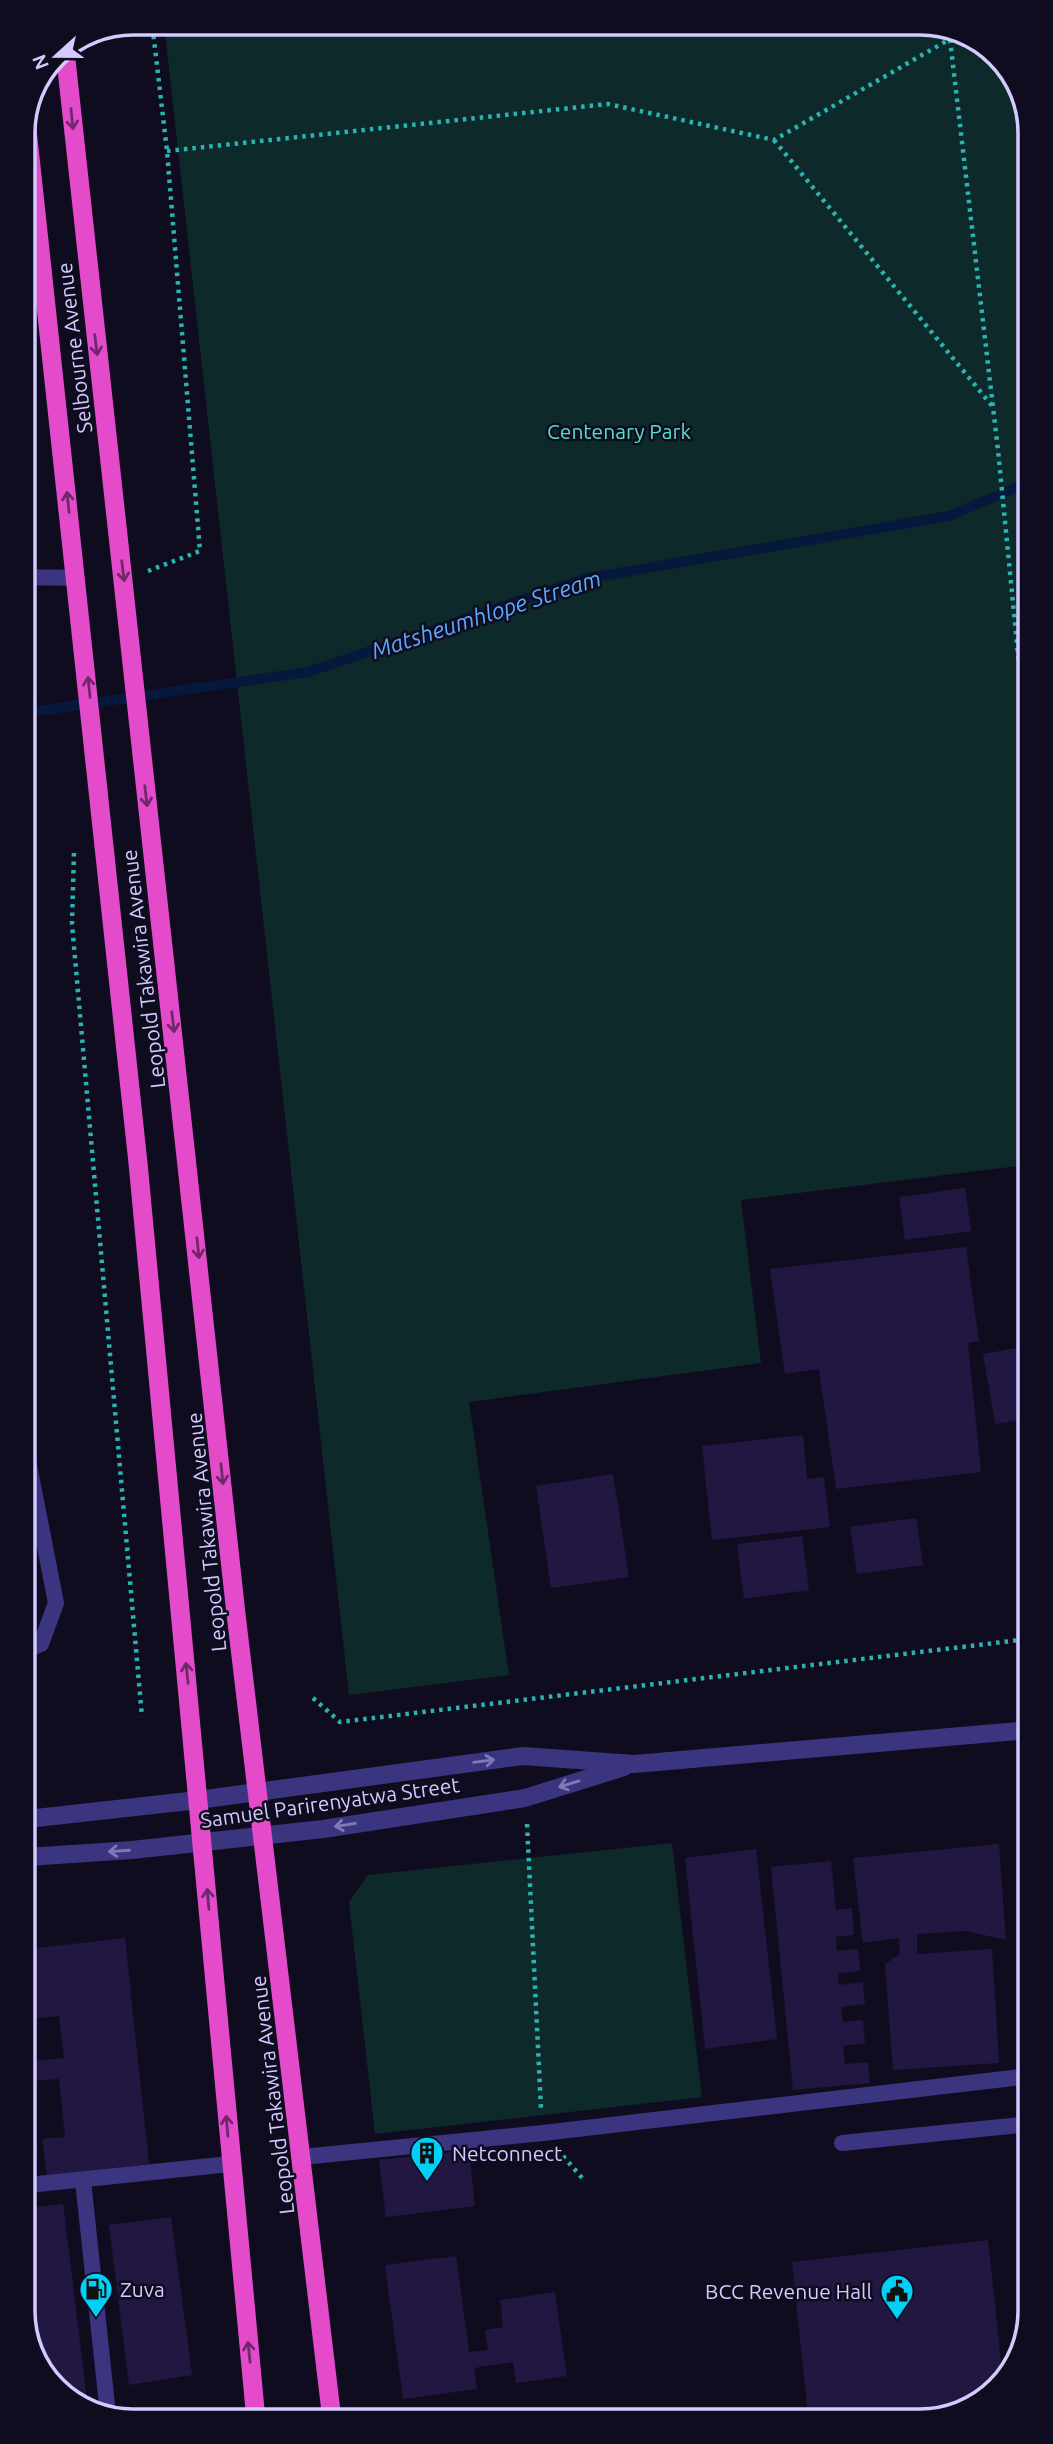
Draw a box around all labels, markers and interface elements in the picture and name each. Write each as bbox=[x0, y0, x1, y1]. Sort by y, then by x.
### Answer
north arrow bbox=[21, 21, 91, 91]
text: N bbox=[27, 52, 53, 73]
one-way arrow bbox=[66, 107, 79, 130]
street label: Selbourne Avenue bbox=[52, 261, 96, 435]
one-way arrow bbox=[90, 333, 103, 356]
park label: Centenary Park bbox=[547, 419, 691, 443]
one-way arrow bbox=[61, 491, 74, 513]
one-way arrow bbox=[117, 559, 130, 582]
water label: Matsheumhlope Stream bbox=[368, 565, 604, 663]
one-way arrow bbox=[82, 676, 95, 699]
one-way arrow bbox=[140, 784, 153, 807]
street label: Leopold Takawira Avenue bbox=[116, 848, 170, 1090]
one-way arrow bbox=[166, 1010, 179, 1033]
one-way arrow bbox=[192, 1236, 205, 1259]
street label: Leopold Takawira Avenue bbox=[181, 1411, 231, 1653]
one-way arrow bbox=[215, 1462, 228, 1485]
one-way arrow bbox=[180, 1662, 193, 1684]
one-way arrow bbox=[472, 1755, 495, 1768]
street label: Samuel Parirenyatwa Street bbox=[199, 1772, 461, 1832]
one-way arrow bbox=[558, 1778, 580, 1791]
one-way arrow bbox=[335, 1819, 357, 1832]
one-way arrow bbox=[109, 1845, 131, 1858]
one-way arrow bbox=[201, 1888, 214, 1911]
street label: Leopold Takawira Avenue bbox=[245, 1974, 299, 2216]
one-way arrow bbox=[220, 2115, 233, 2138]
building icon: Netconnect bbox=[408, 2134, 446, 2183]
place label: Netconnect bbox=[452, 2141, 562, 2165]
fuel station icon: Zuva bbox=[77, 2270, 115, 2319]
public building icon: BCC Revenue Hall bbox=[878, 2272, 916, 2321]
place label: Zuva bbox=[120, 2277, 165, 2301]
place label: BCC Revenue Hall bbox=[705, 2279, 872, 2303]
one-way arrow bbox=[243, 2341, 256, 2364]

